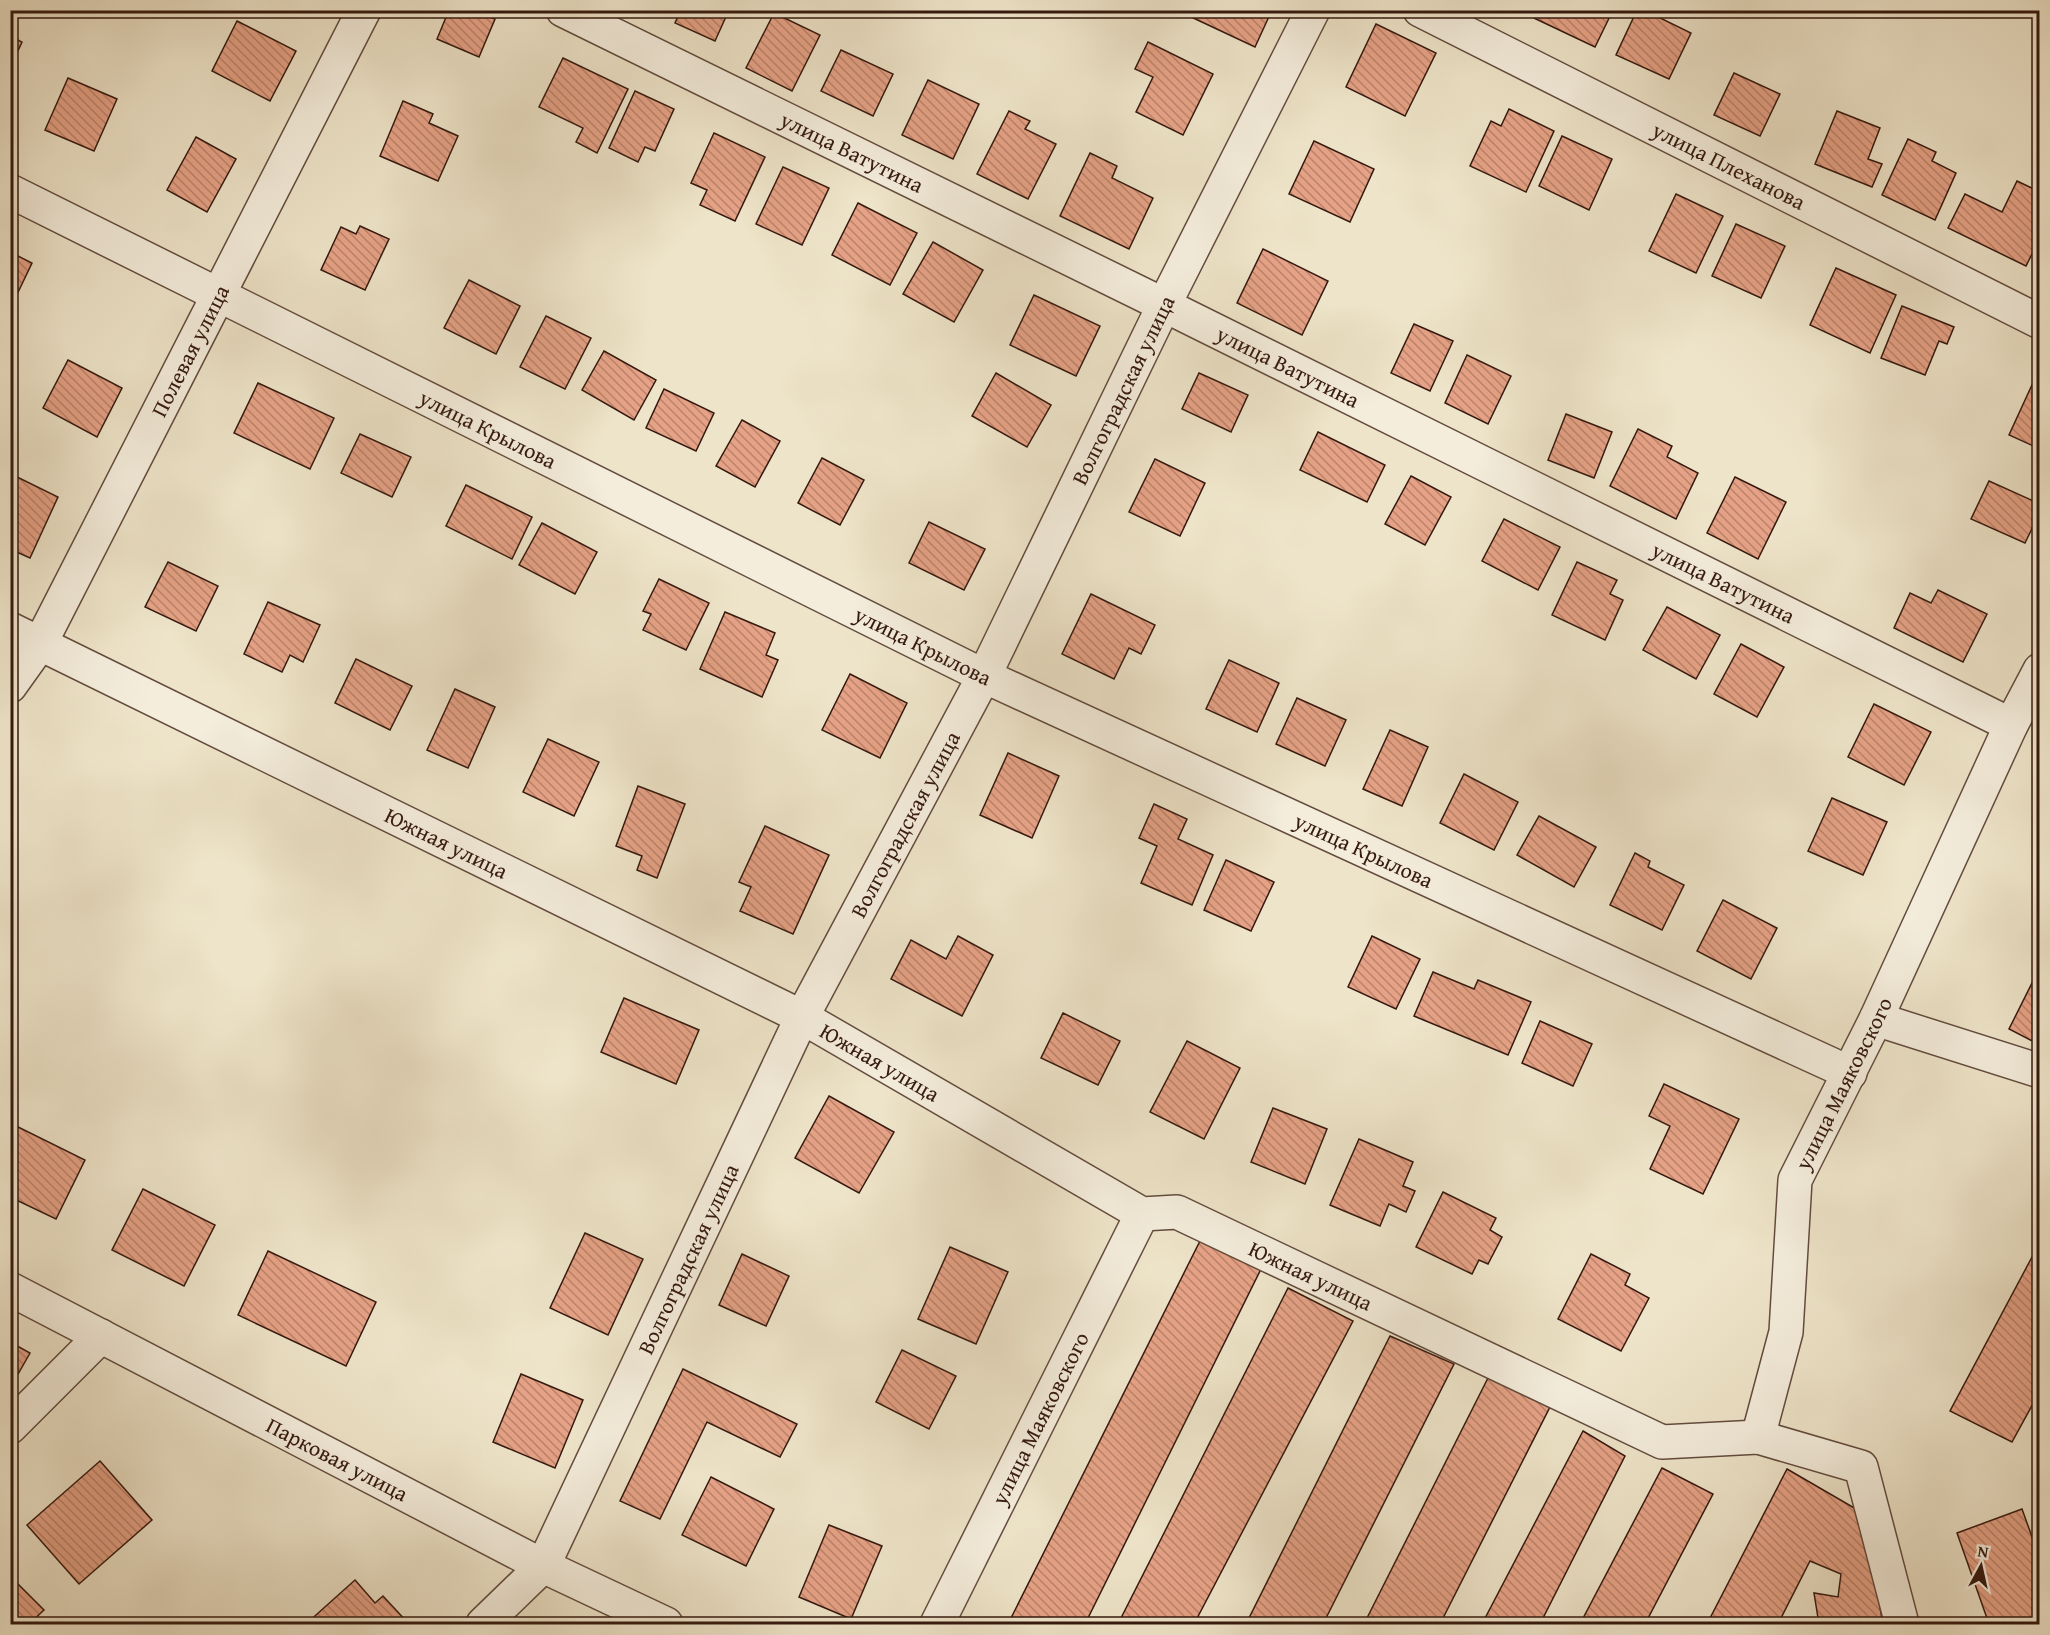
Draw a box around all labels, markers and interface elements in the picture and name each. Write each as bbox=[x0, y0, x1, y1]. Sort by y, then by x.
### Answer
street label: улица Ватутина bbox=[774, 103, 930, 201]
street label: улица Плеханова bbox=[1646, 113, 1812, 218]
street label: Полевая улица bbox=[143, 279, 237, 422]
street label: Волгоградская улица bbox=[1063, 289, 1183, 490]
street label: улица Ватутина bbox=[1210, 317, 1366, 416]
street label: улица Крылова bbox=[413, 381, 563, 477]
street label: улица Ватутина bbox=[1646, 533, 1801, 632]
street label: улица Крылова bbox=[848, 598, 997, 694]
street label: Волгоградская улица bbox=[842, 725, 968, 923]
street label: Южная улица bbox=[379, 799, 514, 887]
street label: улица Крылова bbox=[1288, 804, 1439, 896]
street label: улица Маяковского bbox=[1786, 992, 1900, 1176]
street label: Южная улица bbox=[814, 1015, 946, 1110]
street label: Волгоградская улица bbox=[629, 1158, 747, 1359]
street label: Южная улица bbox=[1244, 1232, 1378, 1319]
street label: улица Маяковского bbox=[983, 1326, 1097, 1511]
street label: Парковая улица bbox=[261, 1409, 414, 1510]
north arrow bbox=[1951, 1536, 2011, 1596]
text: N bbox=[1976, 1539, 1990, 1564]

